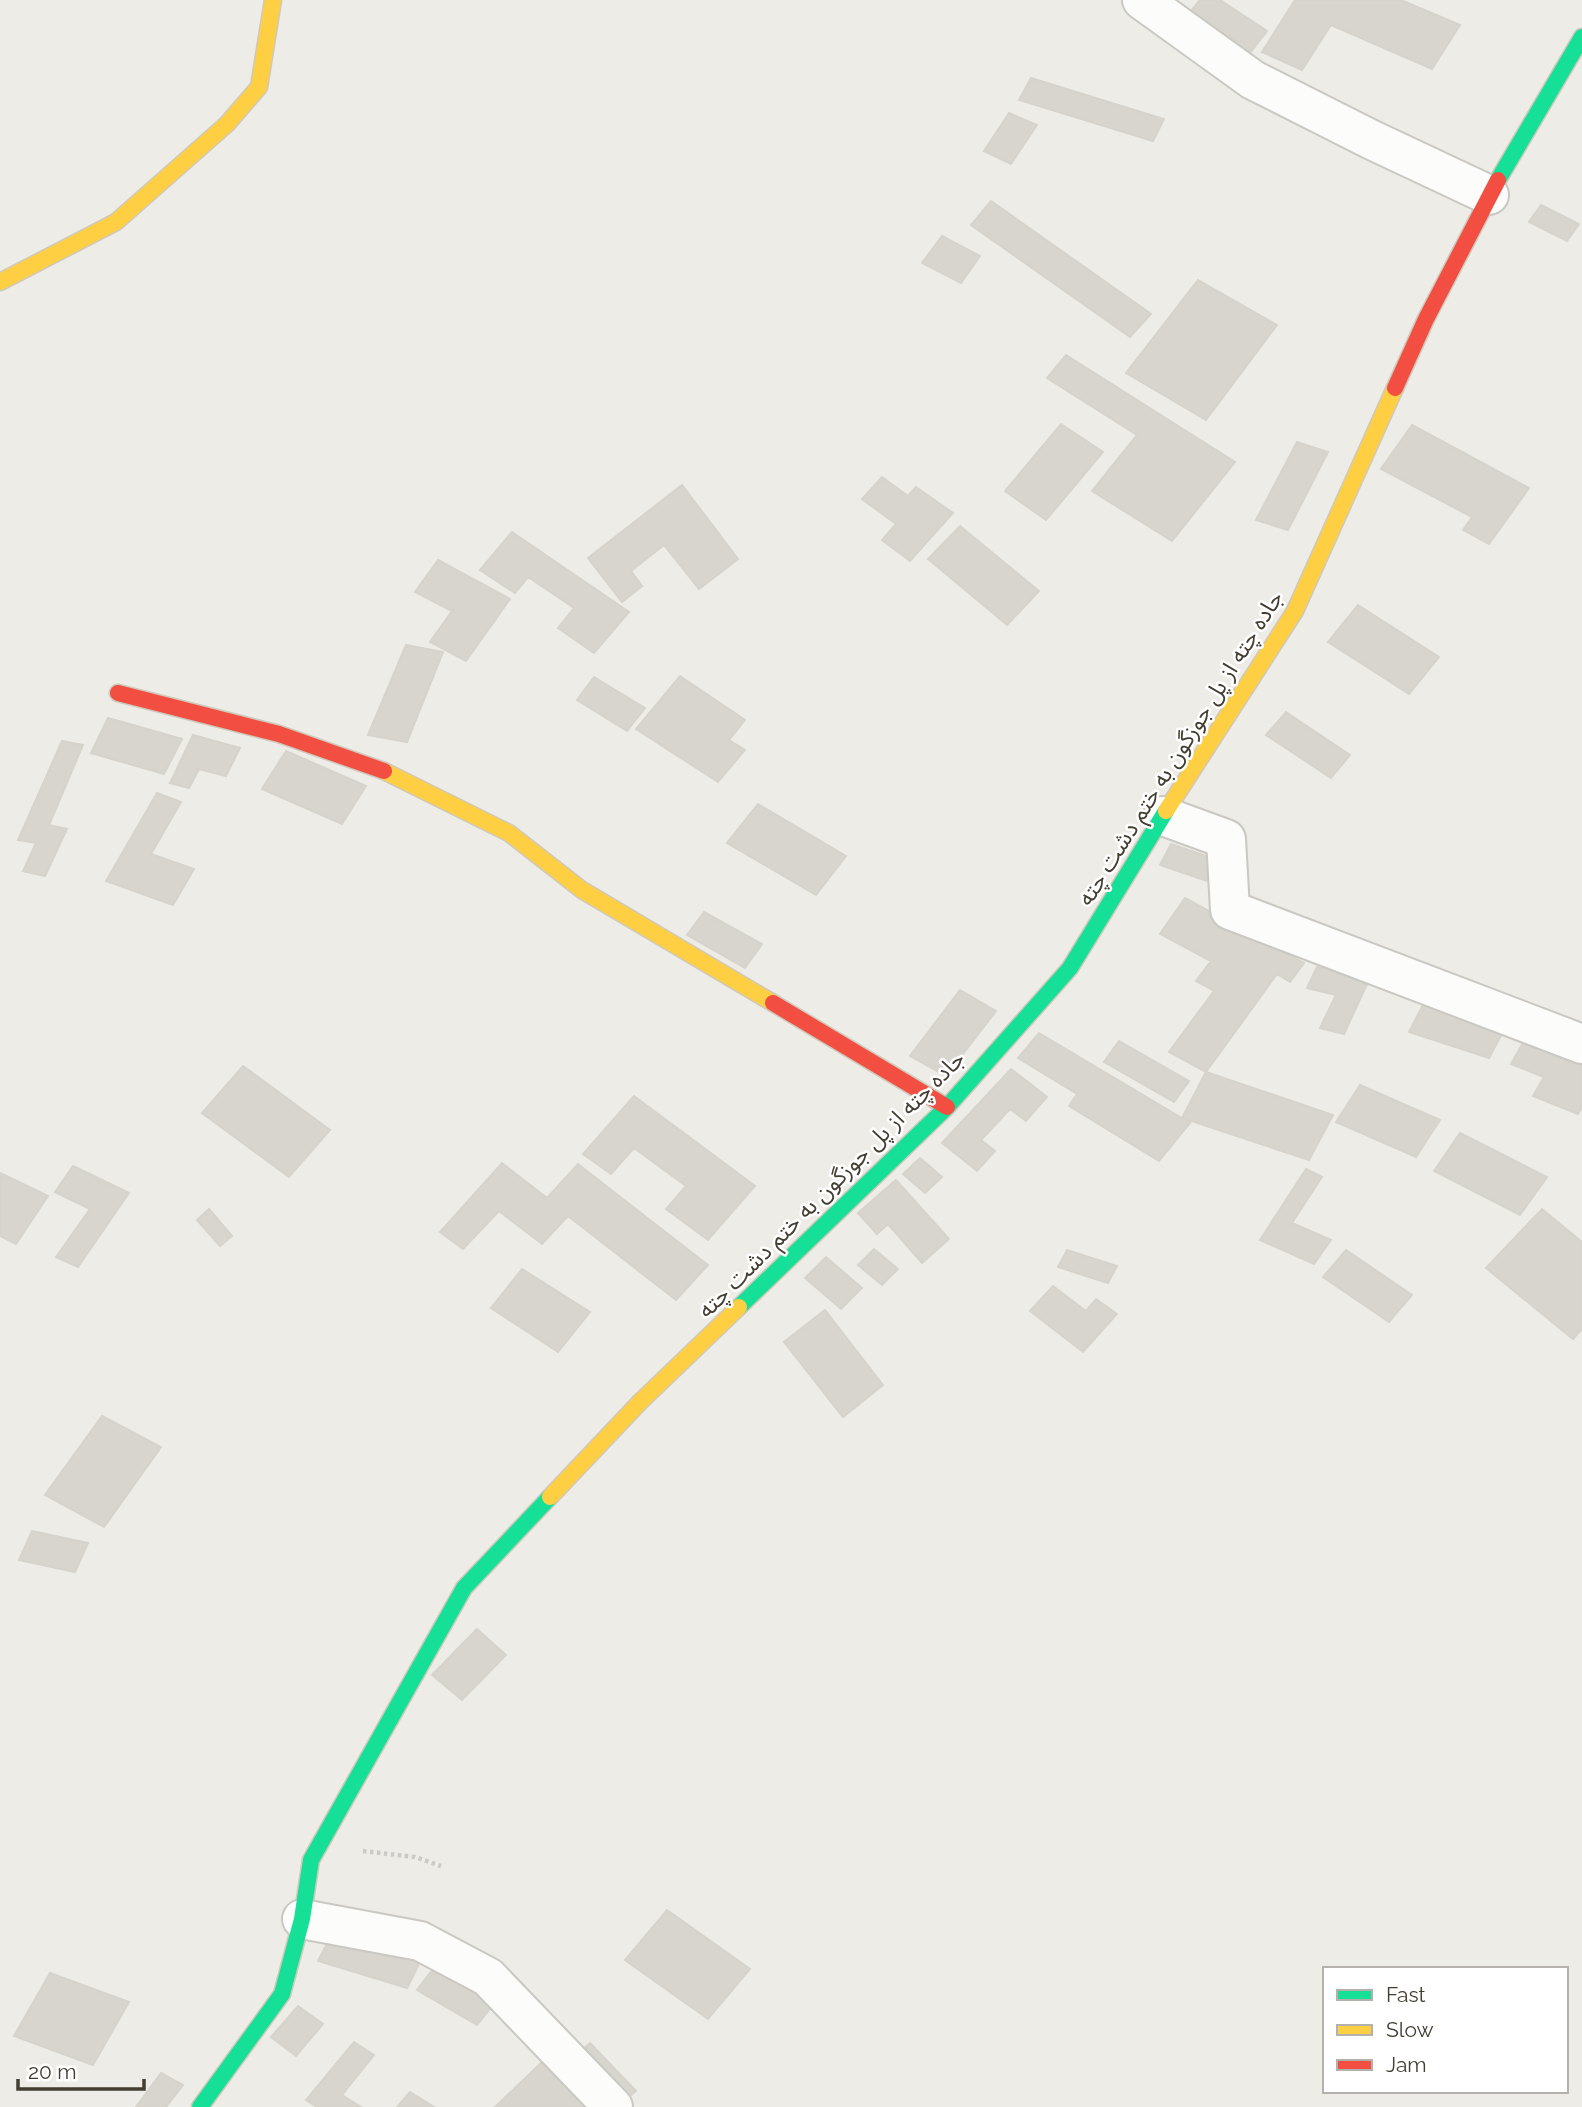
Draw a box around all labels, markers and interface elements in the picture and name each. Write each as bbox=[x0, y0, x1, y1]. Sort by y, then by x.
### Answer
street label: جاده چته از پل جوزگون به ختم دشت چته bbox=[1071, 585, 1291, 912]
street label: جاده چته از پل جوزگون به ختم دشت چته bbox=[692, 1045, 972, 1325]
legend bbox=[1323, 1967, 1568, 2093]
text: Fast bbox=[1386, 1982, 1426, 2007]
text: Slow bbox=[1386, 2017, 1434, 2042]
scale bar bbox=[18, 2048, 144, 2092]
text: Jam bbox=[1386, 2052, 1427, 2077]
text: 20 m bbox=[28, 2059, 76, 2084]

